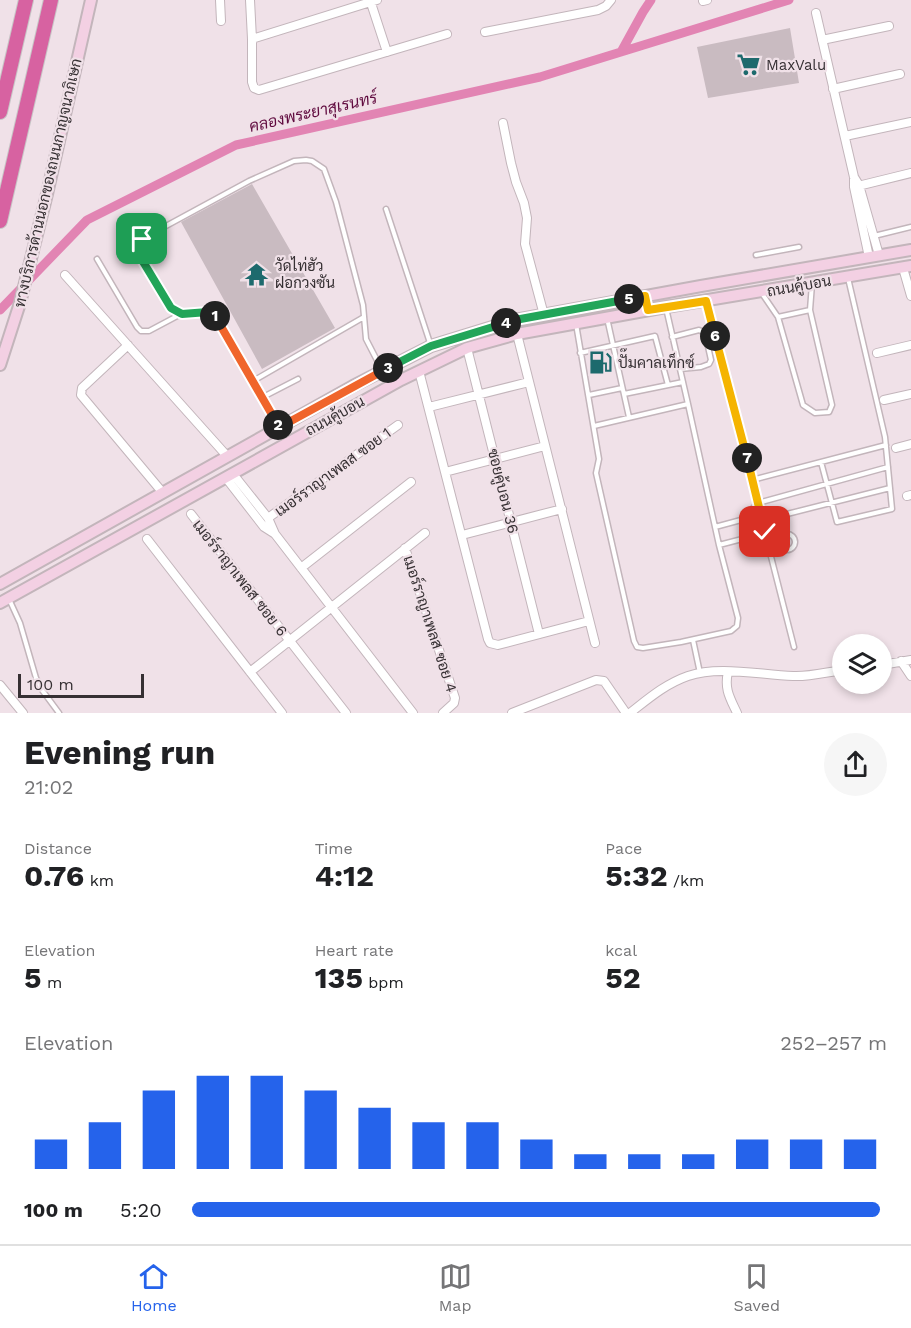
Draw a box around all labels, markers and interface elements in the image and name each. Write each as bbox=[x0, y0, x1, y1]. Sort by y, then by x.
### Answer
supermarket icon: MaxValu bbox=[735, 52, 761, 78]
street label: ทางบริการด้านนอกของถนนกาญจนาภิเษก bbox=[10, 56, 85, 309]
place label: MaxValu bbox=[766, 56, 826, 74]
water label: คลองพระยาสุเรนทร์ bbox=[246, 85, 381, 138]
pin bbox=[116, 213, 167, 264]
icon: arrive bbox=[125, 222, 158, 255]
place label: วัดไท่ฮัว ฝอกวงซัน bbox=[275, 256, 335, 292]
temple icon: วัดไท่ฮัว ฝอกวงซัน bbox=[244, 262, 270, 288]
street label: ถนนคู้บอน bbox=[765, 271, 833, 301]
pin: 5 bbox=[614, 284, 644, 314]
text: 5 bbox=[624, 289, 634, 308]
pin: 1 bbox=[200, 301, 230, 331]
text: 1 bbox=[212, 306, 218, 325]
pin: 4 bbox=[491, 308, 521, 338]
text: 4 bbox=[501, 313, 511, 332]
pin: 6 bbox=[700, 321, 730, 351]
text: 6 bbox=[710, 326, 720, 345]
place label: ปั๊มคาลเท็กซ์ bbox=[618, 348, 694, 372]
fuel station icon: ปั๊มคาลเท็กซ์ bbox=[587, 350, 613, 376]
pin: 3 bbox=[373, 353, 403, 383]
text: 3 bbox=[383, 358, 393, 377]
street label: ถนนคู้บอน bbox=[302, 392, 368, 440]
pin: 2 bbox=[263, 410, 293, 440]
text: 2 bbox=[273, 415, 283, 434]
street label: เมอร์ราญาเพลส ซอย 1 bbox=[271, 423, 395, 520]
pin: 7 bbox=[732, 443, 762, 473]
street label: ซอยคู้บอน 36 bbox=[483, 447, 523, 535]
text: 7 bbox=[742, 448, 752, 467]
pin bbox=[739, 506, 790, 557]
street label: เมอร์ราญาเพลส ซอย 6 bbox=[189, 515, 292, 640]
icon: check bbox=[748, 515, 781, 548]
street label: เมอร์ราญาเพลส ซอย 4 bbox=[399, 553, 462, 695]
map controls bbox=[832, 634, 892, 694]
button: layers bbox=[832, 634, 892, 694]
scale bar bbox=[18, 671, 144, 698]
text: 100 m bbox=[27, 675, 74, 694]
text: Evening run bbox=[24, 733, 215, 772]
button: share bbox=[824, 733, 887, 796]
text: 21:02 bbox=[24, 775, 73, 799]
text: Distance bbox=[24, 839, 92, 858]
text: Time bbox=[315, 839, 353, 858]
text: Pace bbox=[605, 839, 642, 858]
text: 0.76 bbox=[24, 858, 84, 893]
text: 4:12 bbox=[315, 858, 374, 893]
text: 5:32 bbox=[605, 858, 668, 893]
text: km bbox=[84, 871, 114, 890]
text: /km bbox=[668, 871, 704, 890]
text: Elevation bbox=[24, 941, 95, 960]
text: Heart rate bbox=[315, 941, 394, 960]
text: kcal bbox=[605, 941, 637, 960]
text: 5 bbox=[24, 960, 42, 995]
text: 135 bbox=[315, 960, 363, 995]
text: 52 bbox=[605, 960, 641, 995]
text: m bbox=[42, 973, 62, 992]
text: bpm bbox=[363, 973, 404, 992]
text: Elevation bbox=[24, 1031, 113, 1055]
text: 252–257 m bbox=[780, 1031, 887, 1055]
text: 100 m bbox=[24, 1198, 83, 1222]
text: 5:20 bbox=[120, 1198, 162, 1222]
tab: Home bbox=[131, 1260, 177, 1315]
tab: Map bbox=[439, 1260, 472, 1315]
tab: Saved bbox=[734, 1260, 780, 1315]

